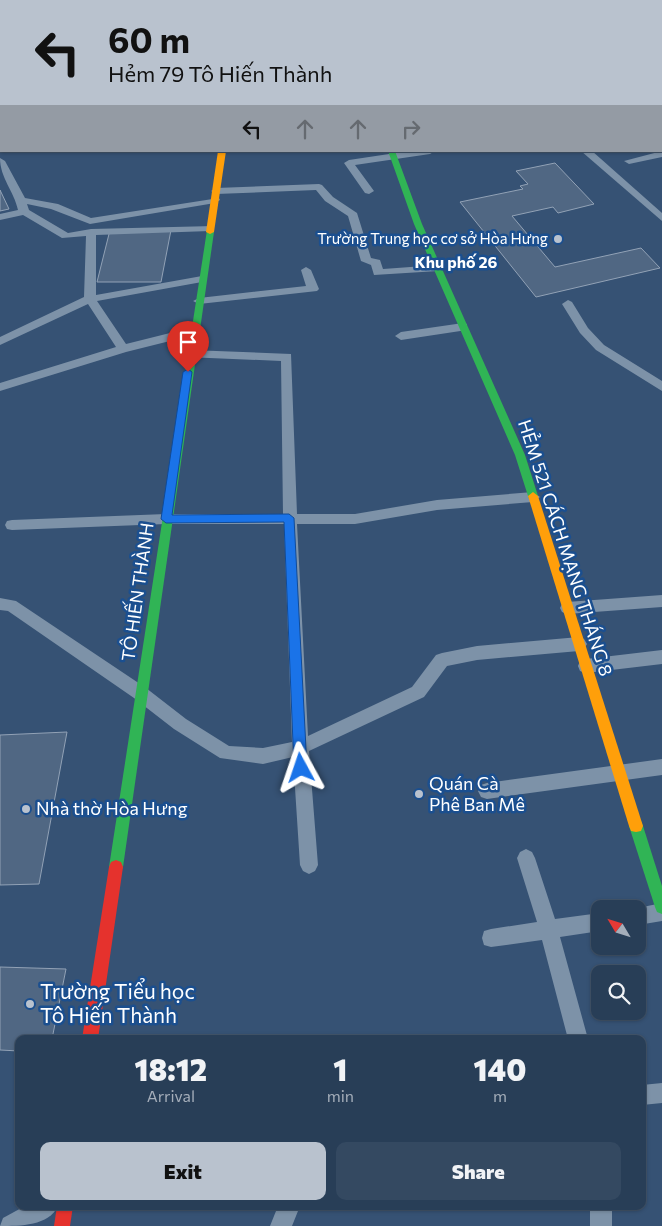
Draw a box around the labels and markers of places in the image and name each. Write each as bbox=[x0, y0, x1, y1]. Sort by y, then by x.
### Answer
place label: Trường Trung học cơ sở Hòa Hưng bbox=[317, 229, 548, 247]
marker: Trường Trung học cơ sở Hòa Hưng bbox=[552, 233, 564, 245]
pin bbox=[167, 321, 209, 372]
place label: Quán Cà Phê Ban Mê bbox=[429, 772, 525, 815]
marker: Quán Cà Phê Ban Mê bbox=[413, 788, 425, 800]
place label: Nhà thờ Hòa Hưng bbox=[36, 797, 188, 819]
marker: Nhà thờ Hòa Hưng bbox=[20, 803, 32, 815]
place label: Trường Tiểu học Tô Hiến Thành bbox=[40, 978, 195, 1027]
marker: Trường Tiểu học Tô Hiến Thành bbox=[24, 998, 36, 1010]

